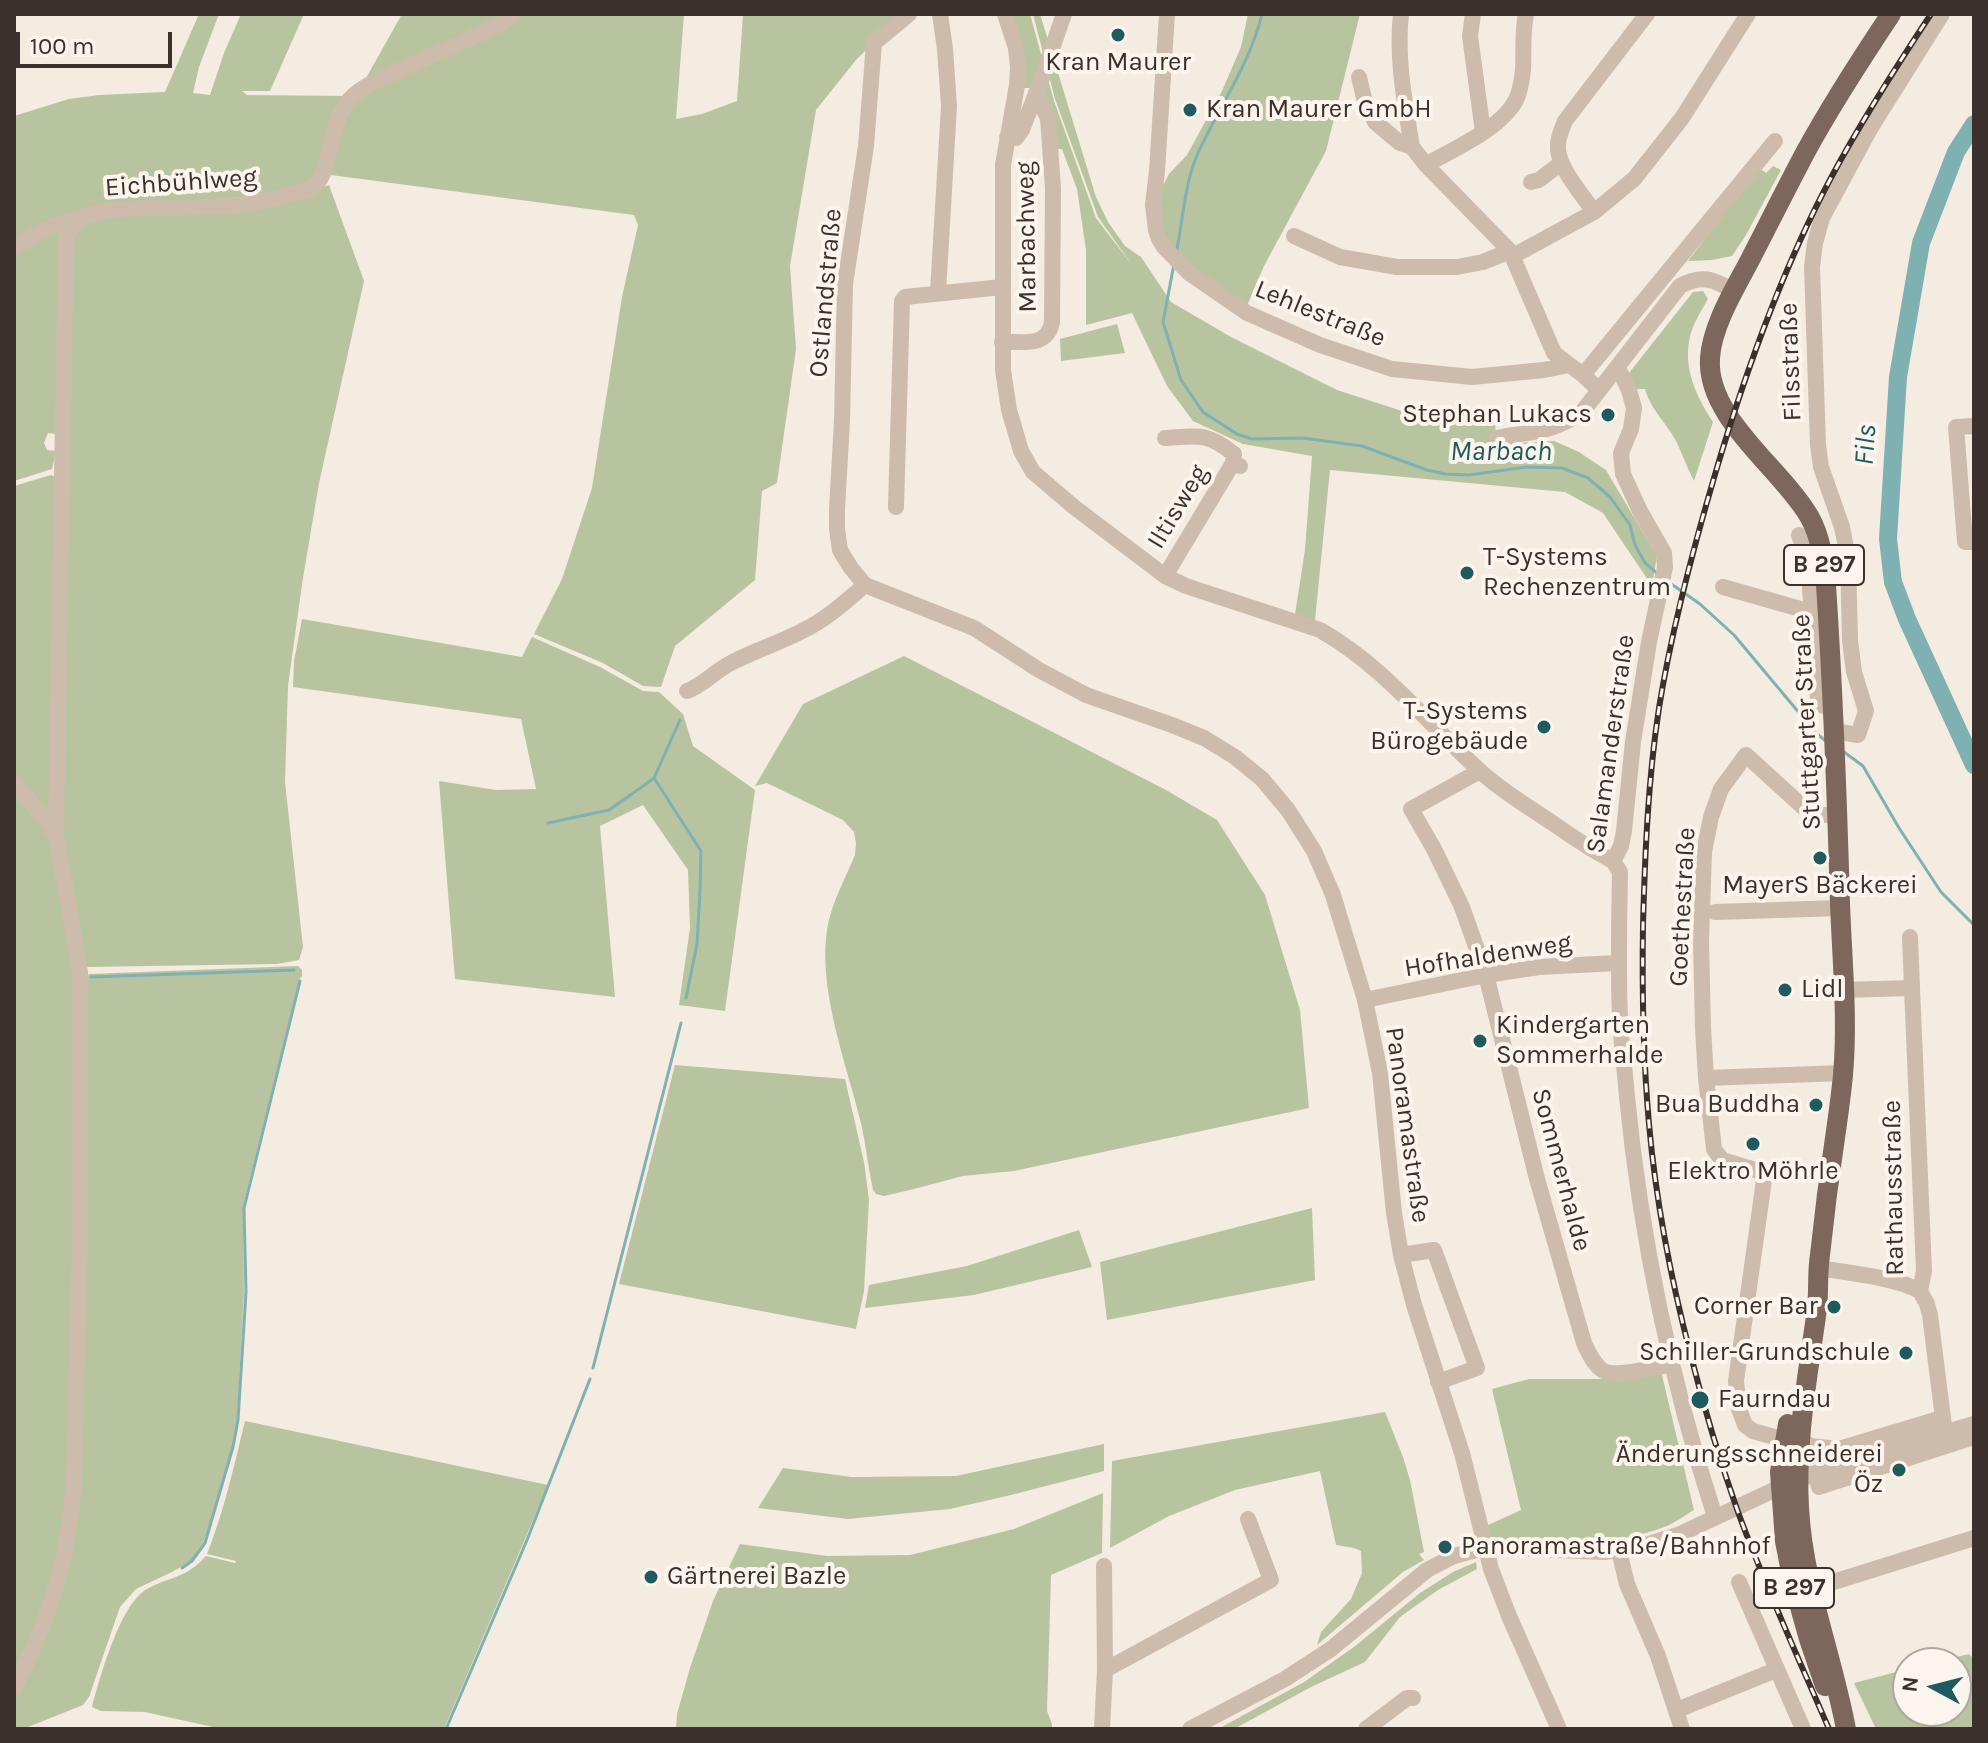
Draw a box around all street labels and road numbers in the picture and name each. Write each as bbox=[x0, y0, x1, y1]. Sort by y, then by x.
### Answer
street label: Marbachweg bbox=[1010, 161, 1044, 313]
street label: Eichbühlweg bbox=[104, 162, 258, 204]
street label: Ostlandstraße bbox=[803, 207, 849, 379]
street label: Lehlestraße bbox=[1250, 274, 1390, 354]
street label: Filsstraße bbox=[1773, 302, 1809, 422]
street label: Iltisweg bbox=[1141, 459, 1215, 555]
road number: B 297 bbox=[1784, 545, 1864, 585]
street label: Stuttgarter Straße bbox=[1786, 613, 1828, 831]
street label: Salamanderstraße bbox=[1580, 633, 1642, 855]
street label: Goethestraße bbox=[1663, 827, 1703, 987]
street label: Hofhaldenweg bbox=[1402, 927, 1574, 985]
street label: Panoramastraße bbox=[1378, 1025, 1436, 1225]
street label: Sommerhalde bbox=[1524, 1085, 1598, 1255]
street label: Rathausstraße bbox=[1877, 1100, 1911, 1276]
road number: B 297 bbox=[1754, 1568, 1834, 1608]

